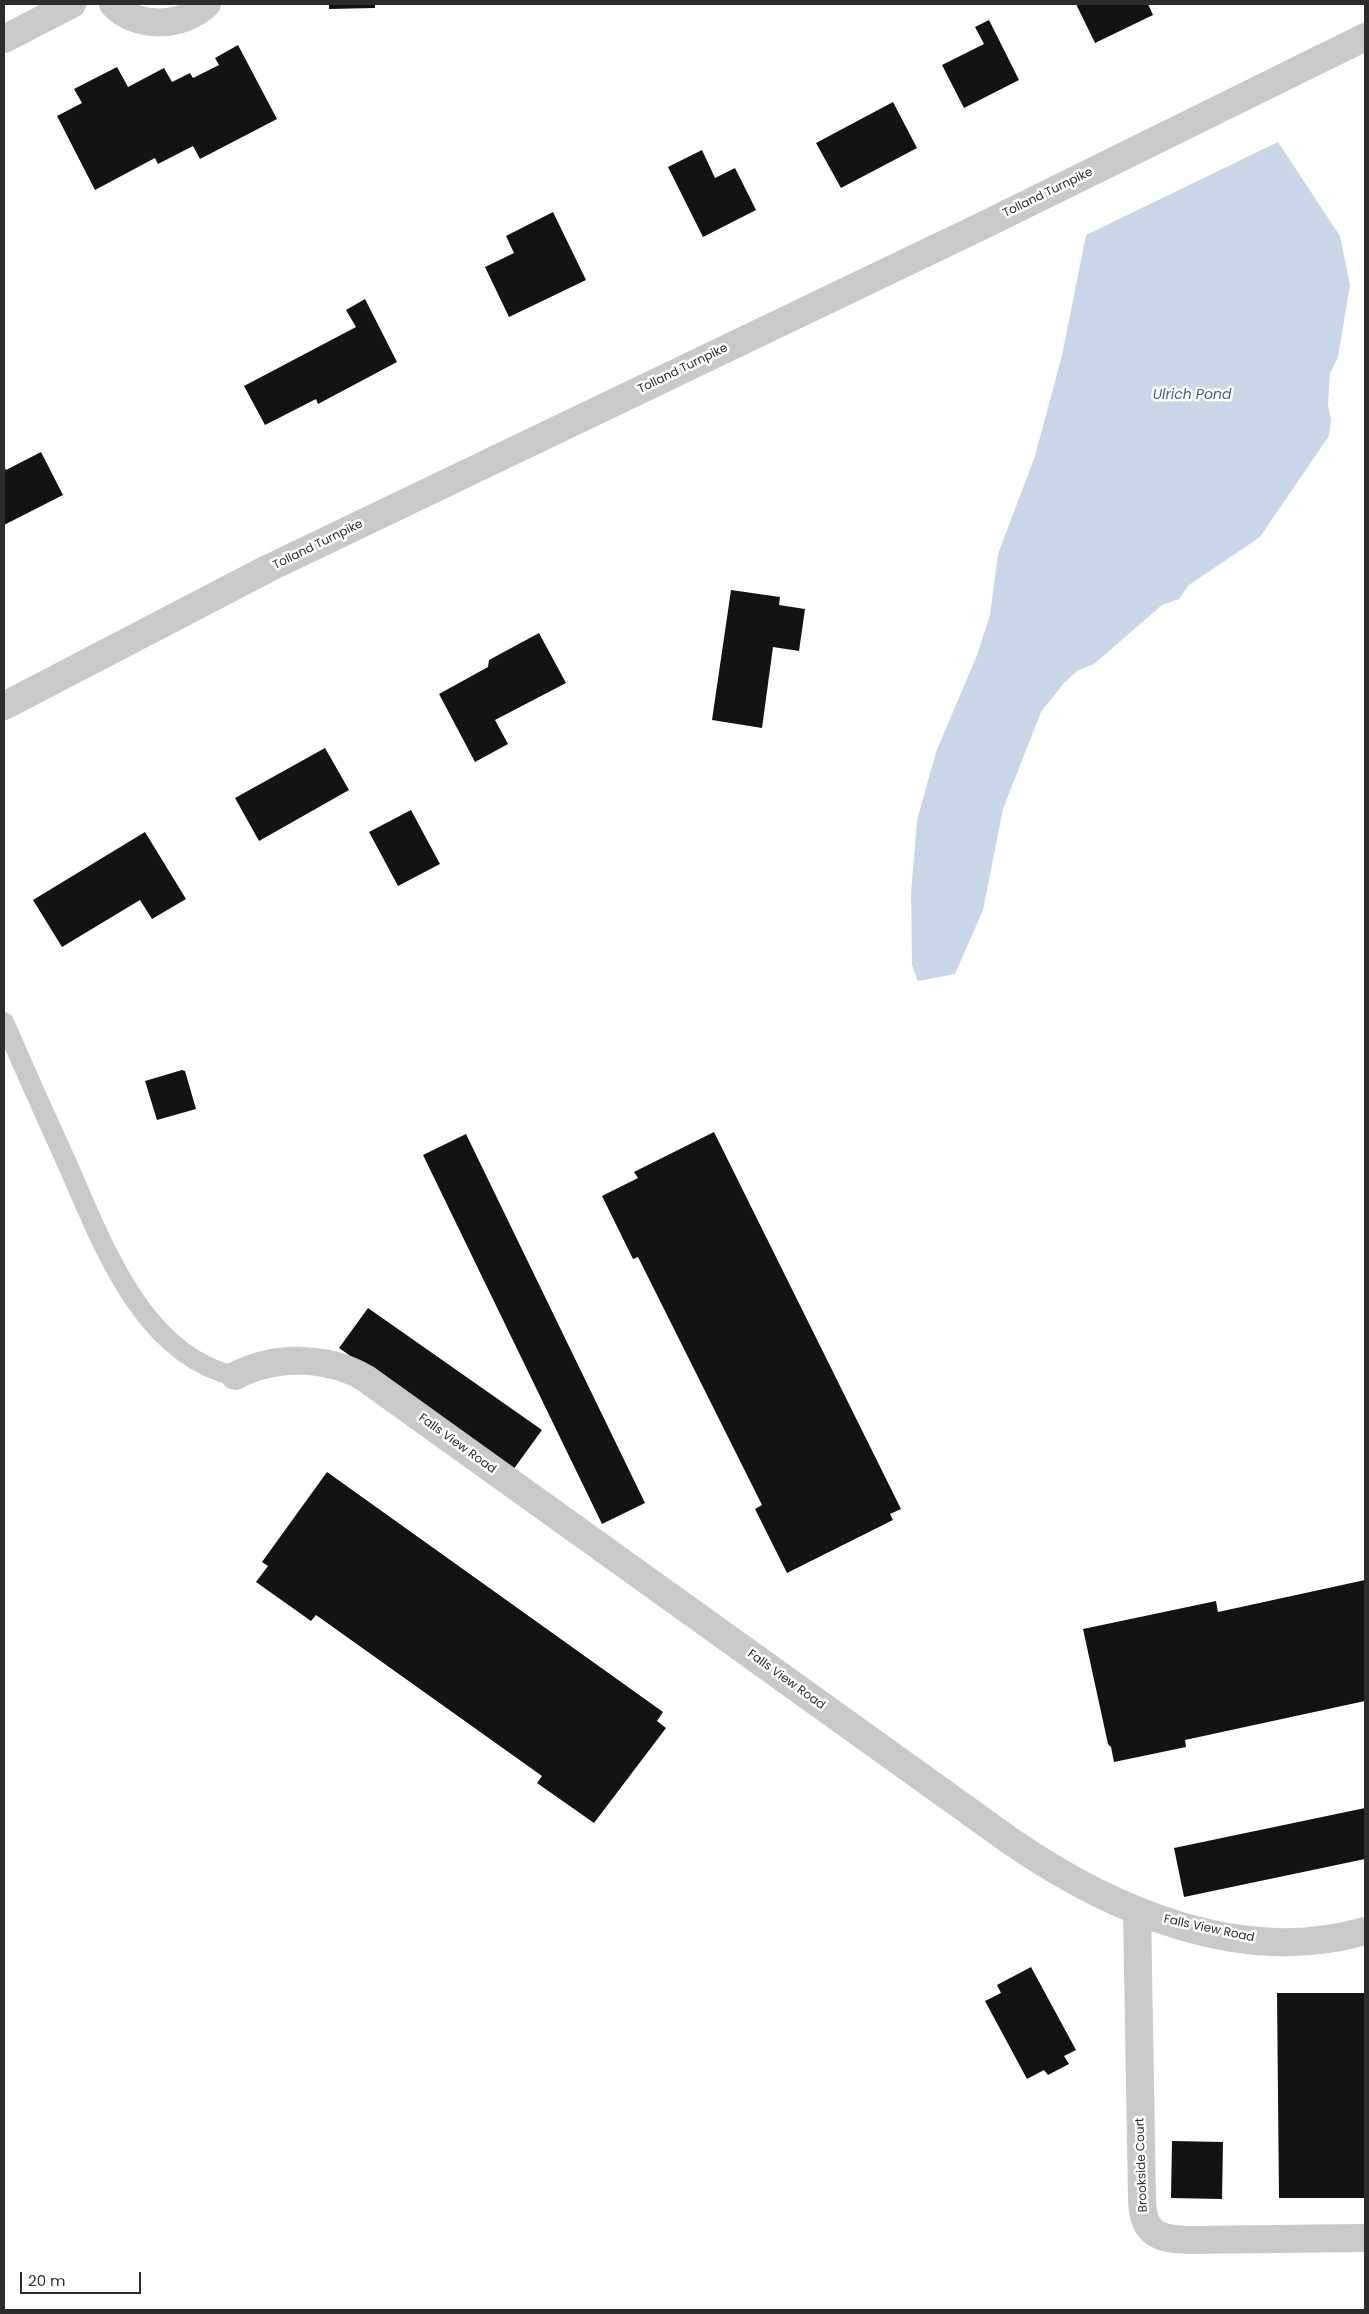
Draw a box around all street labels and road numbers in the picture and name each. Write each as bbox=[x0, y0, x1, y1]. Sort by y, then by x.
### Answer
street label: Tolland Turnpike bbox=[1001, 165, 1095, 221]
street label: Tolland Turnpike bbox=[636, 341, 730, 397]
street label: Tolland Turnpike bbox=[271, 517, 365, 573]
street label: Falls View Road bbox=[415, 1411, 499, 1477]
street label: Falls View Road bbox=[744, 1647, 828, 1713]
street label: Falls View Road bbox=[1162, 1912, 1256, 1946]
street label: Brookside Court bbox=[1133, 2117, 1151, 2213]

